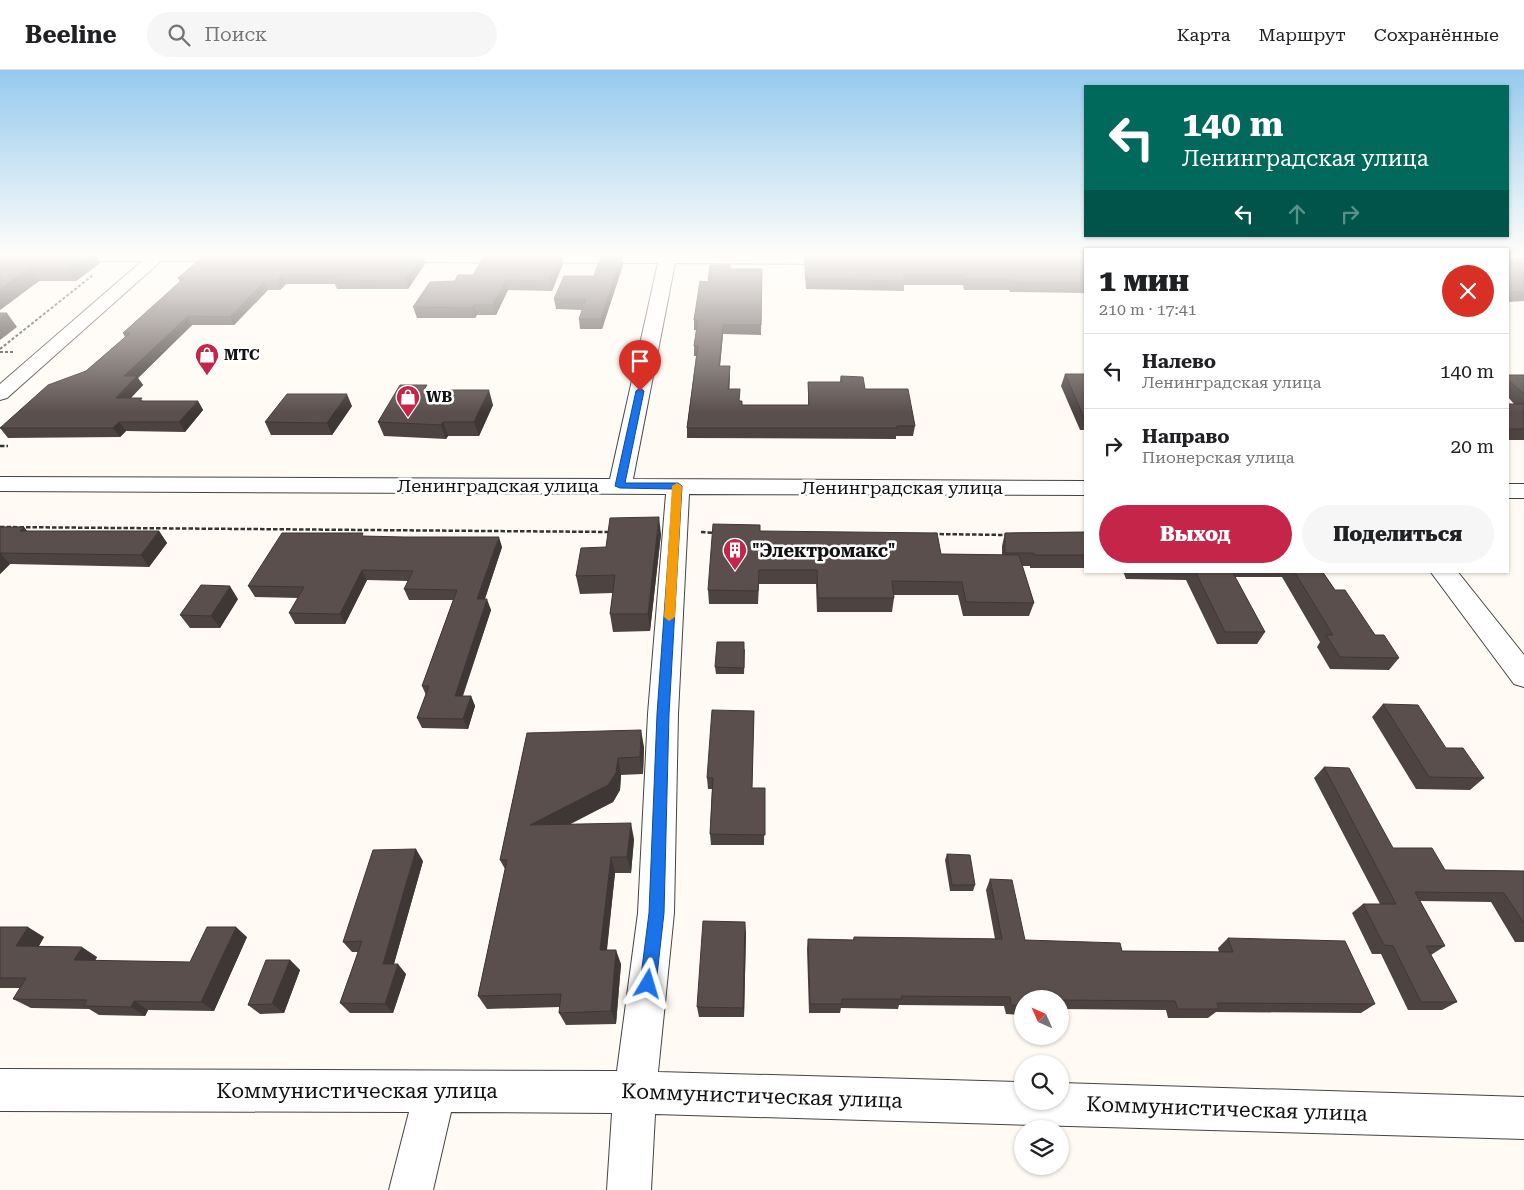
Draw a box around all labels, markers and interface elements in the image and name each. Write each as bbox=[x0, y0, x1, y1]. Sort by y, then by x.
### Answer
search box bbox=[147, 12, 497, 57]
text: Beeline bbox=[25, 21, 117, 49]
icon: search bbox=[165, 21, 193, 49]
text: Поиск bbox=[205, 23, 267, 46]
text: Карта bbox=[1177, 24, 1231, 45]
text: Маршрут bbox=[1259, 24, 1346, 45]
text: Сохранённые bbox=[1374, 24, 1499, 45]
text: 140 m bbox=[1182, 104, 1283, 145]
icon: left bbox=[1099, 105, 1164, 170]
text: Ленинградская улица bbox=[1182, 146, 1429, 171]
icon: left bbox=[1230, 200, 1258, 228]
icon: ahead bbox=[1283, 200, 1311, 228]
icon: right bbox=[1336, 200, 1364, 228]
text: 1 мин bbox=[1099, 263, 1189, 298]
button: close bbox=[1442, 265, 1494, 317]
text: 210 m · 17:41 bbox=[1099, 300, 1197, 319]
pin bbox=[619, 340, 661, 391]
shop icon: МТС bbox=[194, 342, 220, 376]
place label: МТС bbox=[224, 346, 260, 364]
icon: arrive bbox=[626, 347, 654, 375]
text: Налево bbox=[1142, 350, 1216, 373]
icon: left bbox=[1099, 357, 1127, 385]
text: 140 m bbox=[1440, 360, 1494, 383]
text: Ленинградская улица bbox=[1142, 373, 1321, 392]
shop icon: WB bbox=[395, 384, 421, 418]
place label: WB bbox=[426, 388, 452, 406]
text: Направо bbox=[1142, 425, 1229, 448]
icon: right bbox=[1099, 432, 1127, 460]
text: 20 m bbox=[1451, 435, 1494, 458]
text: Пионерская улица bbox=[1142, 448, 1295, 467]
street label: Ленинградская улица bbox=[397, 475, 599, 496]
street label: Ленинградская улица bbox=[801, 477, 1003, 498]
button: Выход bbox=[1099, 505, 1292, 563]
button: Поделиться bbox=[1302, 505, 1494, 563]
building icon: "Электромакс" bbox=[722, 537, 748, 571]
place label: "Электромакс" bbox=[752, 540, 895, 561]
position arrow bbox=[621, 957, 673, 1009]
north arrow bbox=[1014, 990, 1069, 1045]
map controls bbox=[1014, 990, 1069, 1175]
button: search bbox=[1014, 1055, 1069, 1110]
street label: Коммунистическая улица bbox=[216, 1079, 498, 1103]
street label: Коммунистическая улица bbox=[621, 1079, 904, 1113]
street label: Коммунистическая улица bbox=[1086, 1092, 1369, 1126]
button: layers bbox=[1014, 1120, 1069, 1175]

